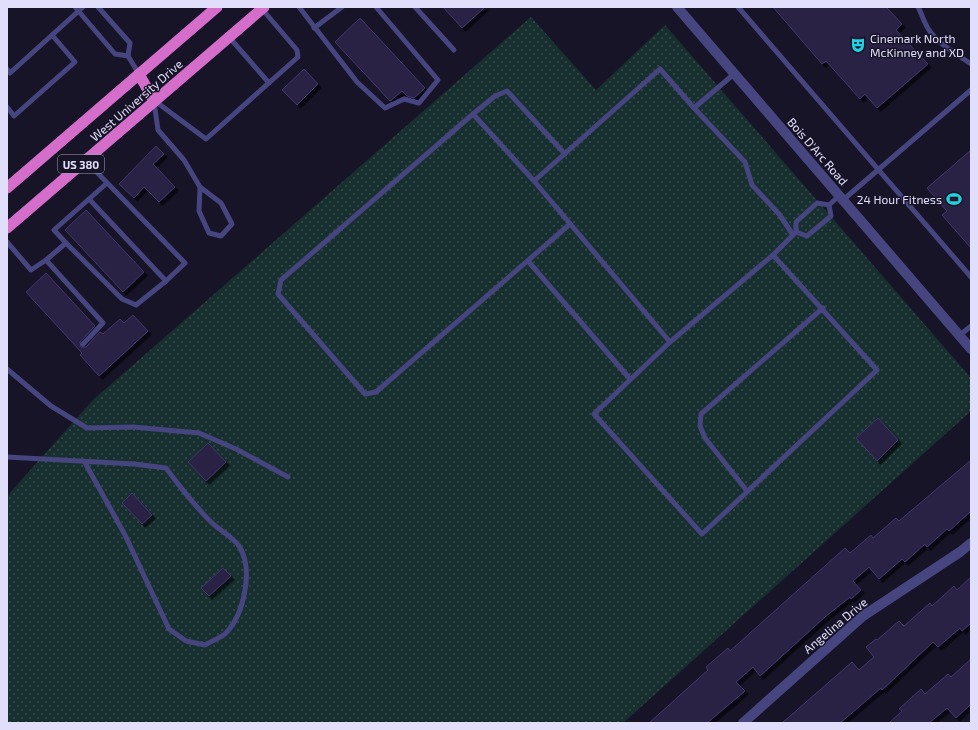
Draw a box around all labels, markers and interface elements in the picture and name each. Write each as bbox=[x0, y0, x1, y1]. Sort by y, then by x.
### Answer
place label: Cinemark North McKinney and XD bbox=[870, 31, 964, 59]
theatre icon: Cinemark North McKinney and XD bbox=[849, 36, 867, 54]
street label: West University Drive bbox=[87, 56, 185, 144]
street label: Bois D'Arc Road bbox=[785, 115, 851, 187]
road number: US 380 bbox=[58, 155, 104, 173]
sports icon: 24 Hour Fitness bbox=[945, 190, 963, 208]
place label: 24 Hour Fitness bbox=[857, 192, 942, 206]
street label: Angelina Drive bbox=[800, 594, 870, 656]

